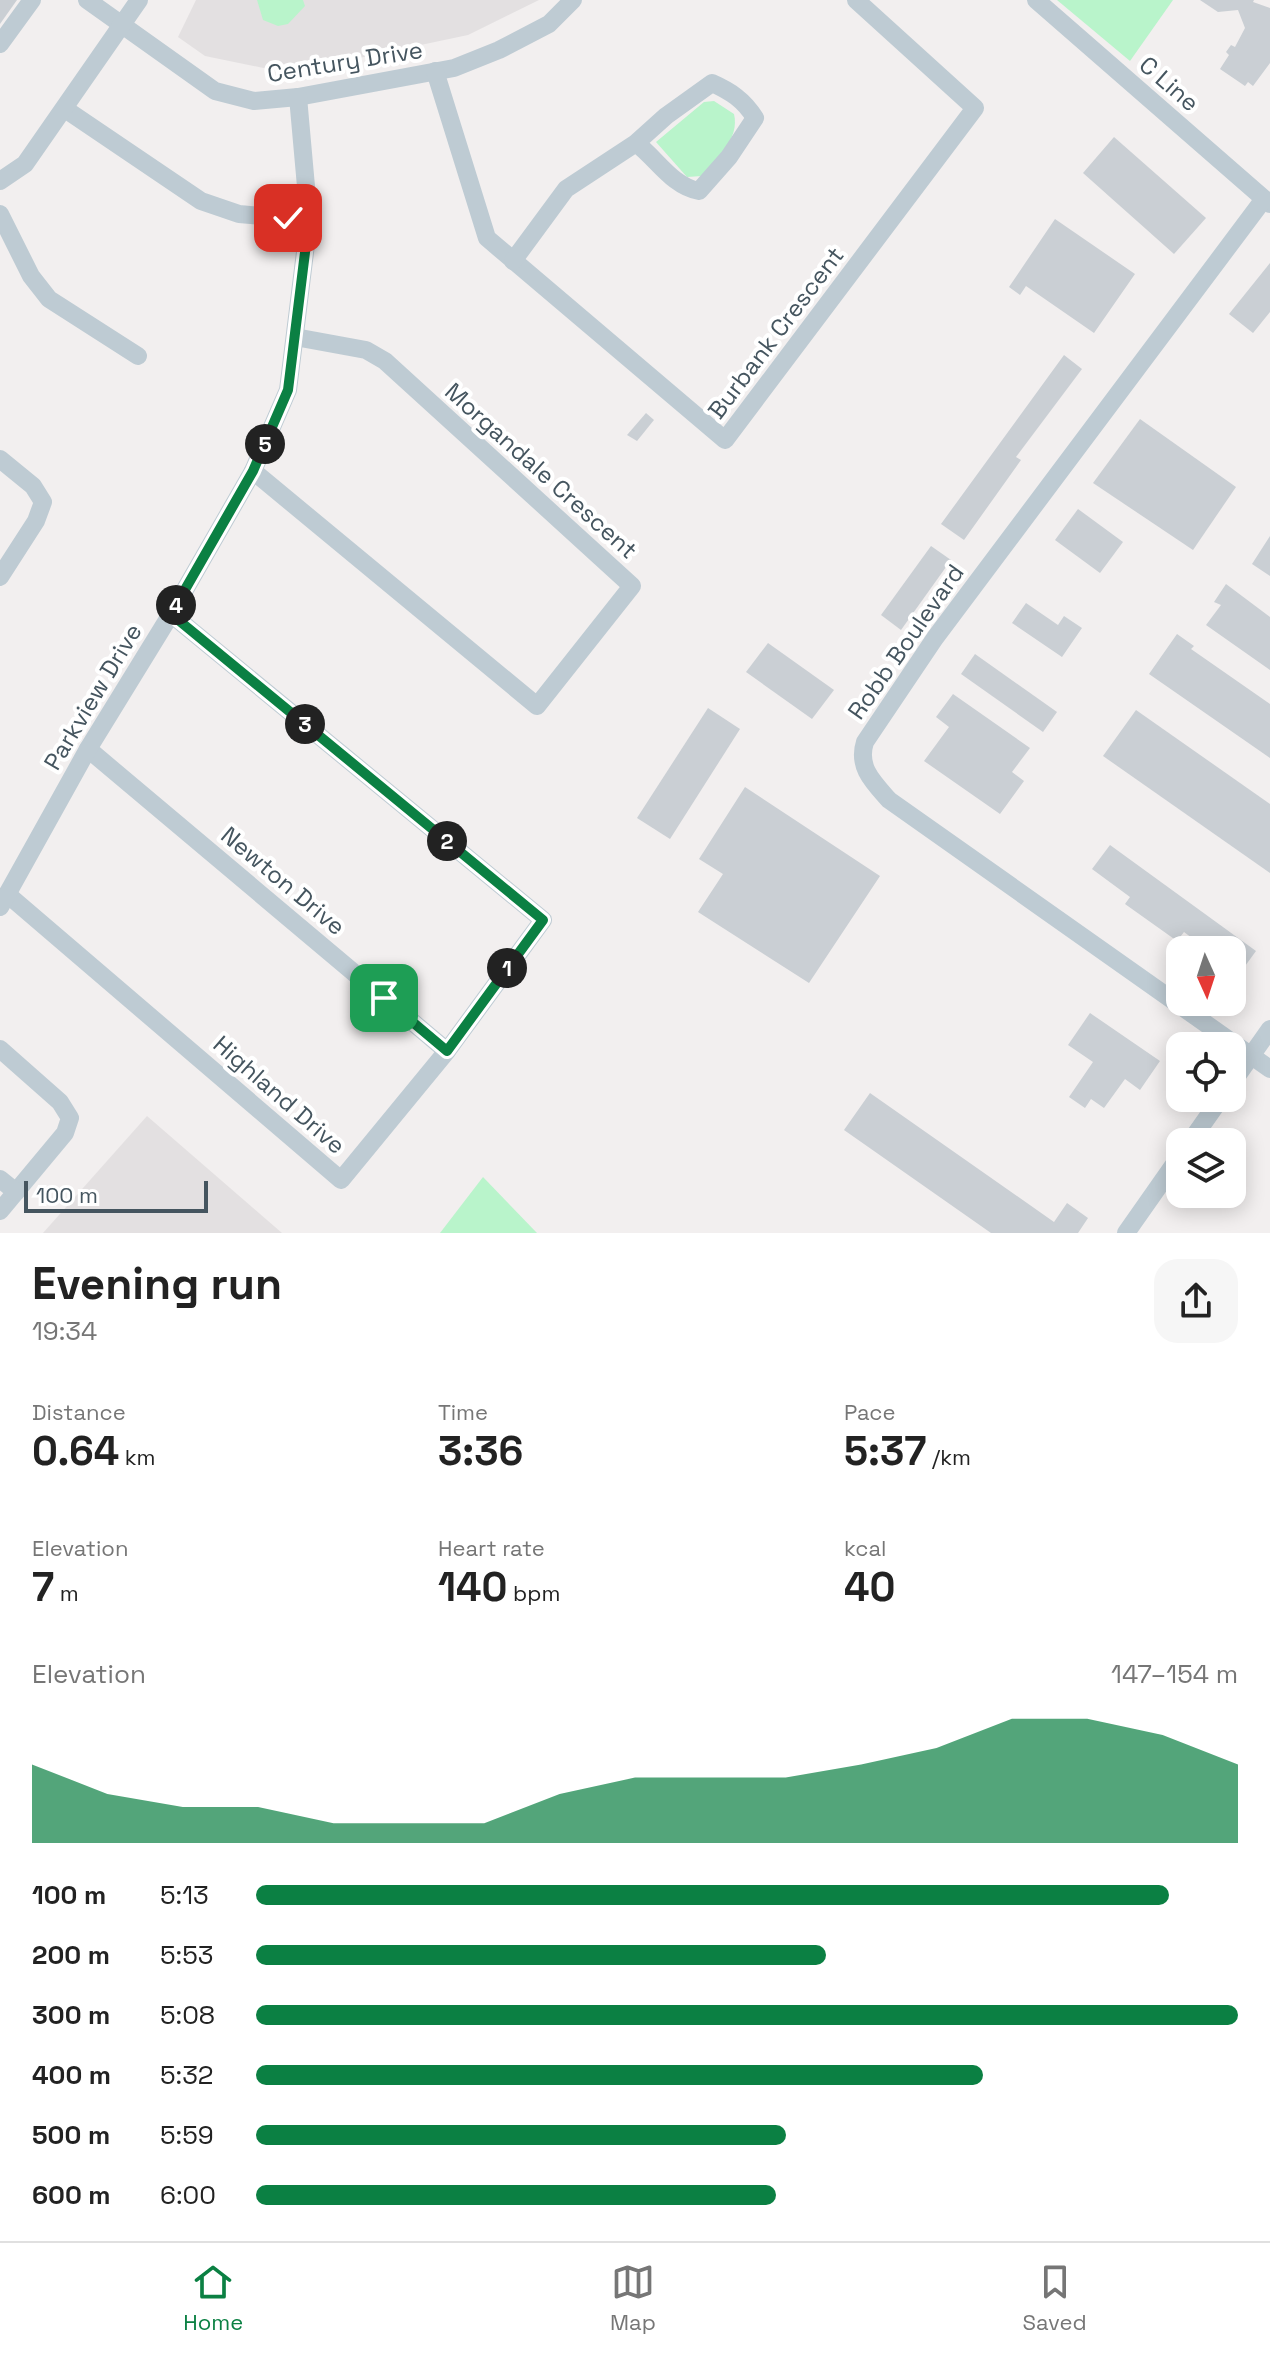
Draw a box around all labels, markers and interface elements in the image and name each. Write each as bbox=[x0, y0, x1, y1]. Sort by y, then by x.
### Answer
street label: Century Drive bbox=[265, 34, 425, 89]
street label: C Line bbox=[1133, 49, 1206, 118]
pin bbox=[254, 184, 322, 252]
icon: check bbox=[266, 196, 310, 240]
street label: Burbank Crescent bbox=[701, 241, 850, 425]
street label: Morgandale Crescent bbox=[439, 376, 644, 565]
pin: 5 bbox=[245, 424, 285, 464]
text: 5 bbox=[258, 430, 272, 458]
street label: Robb Boulevard bbox=[841, 558, 971, 725]
pin: 4 bbox=[156, 585, 196, 625]
text: 4 bbox=[169, 591, 183, 619]
street label: Parkview Drive bbox=[37, 618, 149, 776]
pin: 3 bbox=[285, 704, 325, 744]
text: 3 bbox=[298, 710, 312, 738]
street label: Newton Drive bbox=[215, 820, 352, 942]
pin: 2 bbox=[427, 821, 467, 861]
text: 2 bbox=[440, 827, 454, 855]
north arrow bbox=[1166, 936, 1246, 1016]
map controls bbox=[1166, 936, 1246, 1208]
pin: 1 bbox=[487, 948, 527, 988]
text: 1 bbox=[502, 954, 512, 982]
pin bbox=[350, 964, 418, 1032]
icon: arrive bbox=[362, 976, 406, 1020]
street label: Highland Drive bbox=[207, 1029, 352, 1161]
button: locate bbox=[1166, 1032, 1246, 1112]
button: layers bbox=[1166, 1128, 1246, 1208]
scale bar bbox=[24, 1177, 208, 1213]
text: 100 m bbox=[36, 1181, 98, 1209]
text: Evening run bbox=[32, 1256, 282, 1312]
button: share bbox=[1154, 1259, 1238, 1343]
text: 19:34 bbox=[32, 1314, 97, 1348]
text: Distance bbox=[32, 1398, 126, 1426]
text: Time bbox=[438, 1398, 488, 1426]
text: Pace bbox=[844, 1398, 896, 1426]
text: 0.64 bbox=[32, 1426, 119, 1477]
text: 3:36 bbox=[438, 1426, 523, 1477]
text: 5:37 bbox=[844, 1426, 926, 1477]
text: km bbox=[119, 1443, 156, 1471]
text: /km bbox=[926, 1443, 971, 1471]
text: Elevation bbox=[32, 1534, 128, 1562]
text: Heart rate bbox=[438, 1534, 545, 1562]
text: kcal bbox=[844, 1534, 886, 1562]
text: 7 bbox=[32, 1562, 54, 1613]
text: 140 bbox=[438, 1562, 507, 1613]
text: 40 bbox=[844, 1562, 895, 1613]
text: m bbox=[54, 1579, 79, 1607]
text: bpm bbox=[507, 1579, 560, 1607]
text: Elevation bbox=[32, 1657, 146, 1691]
text: 147–154 m bbox=[1111, 1657, 1238, 1691]
text: 100 m bbox=[32, 1878, 106, 1912]
text: 5:13 bbox=[160, 1878, 209, 1912]
text: 200 m bbox=[32, 1938, 110, 1972]
text: 5:53 bbox=[160, 1938, 213, 1972]
text: 300 m bbox=[32, 1998, 110, 2032]
text: 5:08 bbox=[160, 1998, 215, 2032]
text: 400 m bbox=[32, 2058, 111, 2092]
text: 5:32 bbox=[160, 2058, 214, 2092]
text: 500 m bbox=[32, 2118, 110, 2152]
text: 5:59 bbox=[160, 2118, 214, 2152]
text: 600 m bbox=[32, 2178, 111, 2212]
text: 6:00 bbox=[160, 2178, 216, 2212]
tab: Home bbox=[183, 2260, 243, 2336]
tab: Map bbox=[610, 2260, 656, 2336]
tab: Saved bbox=[1022, 2260, 1087, 2336]

